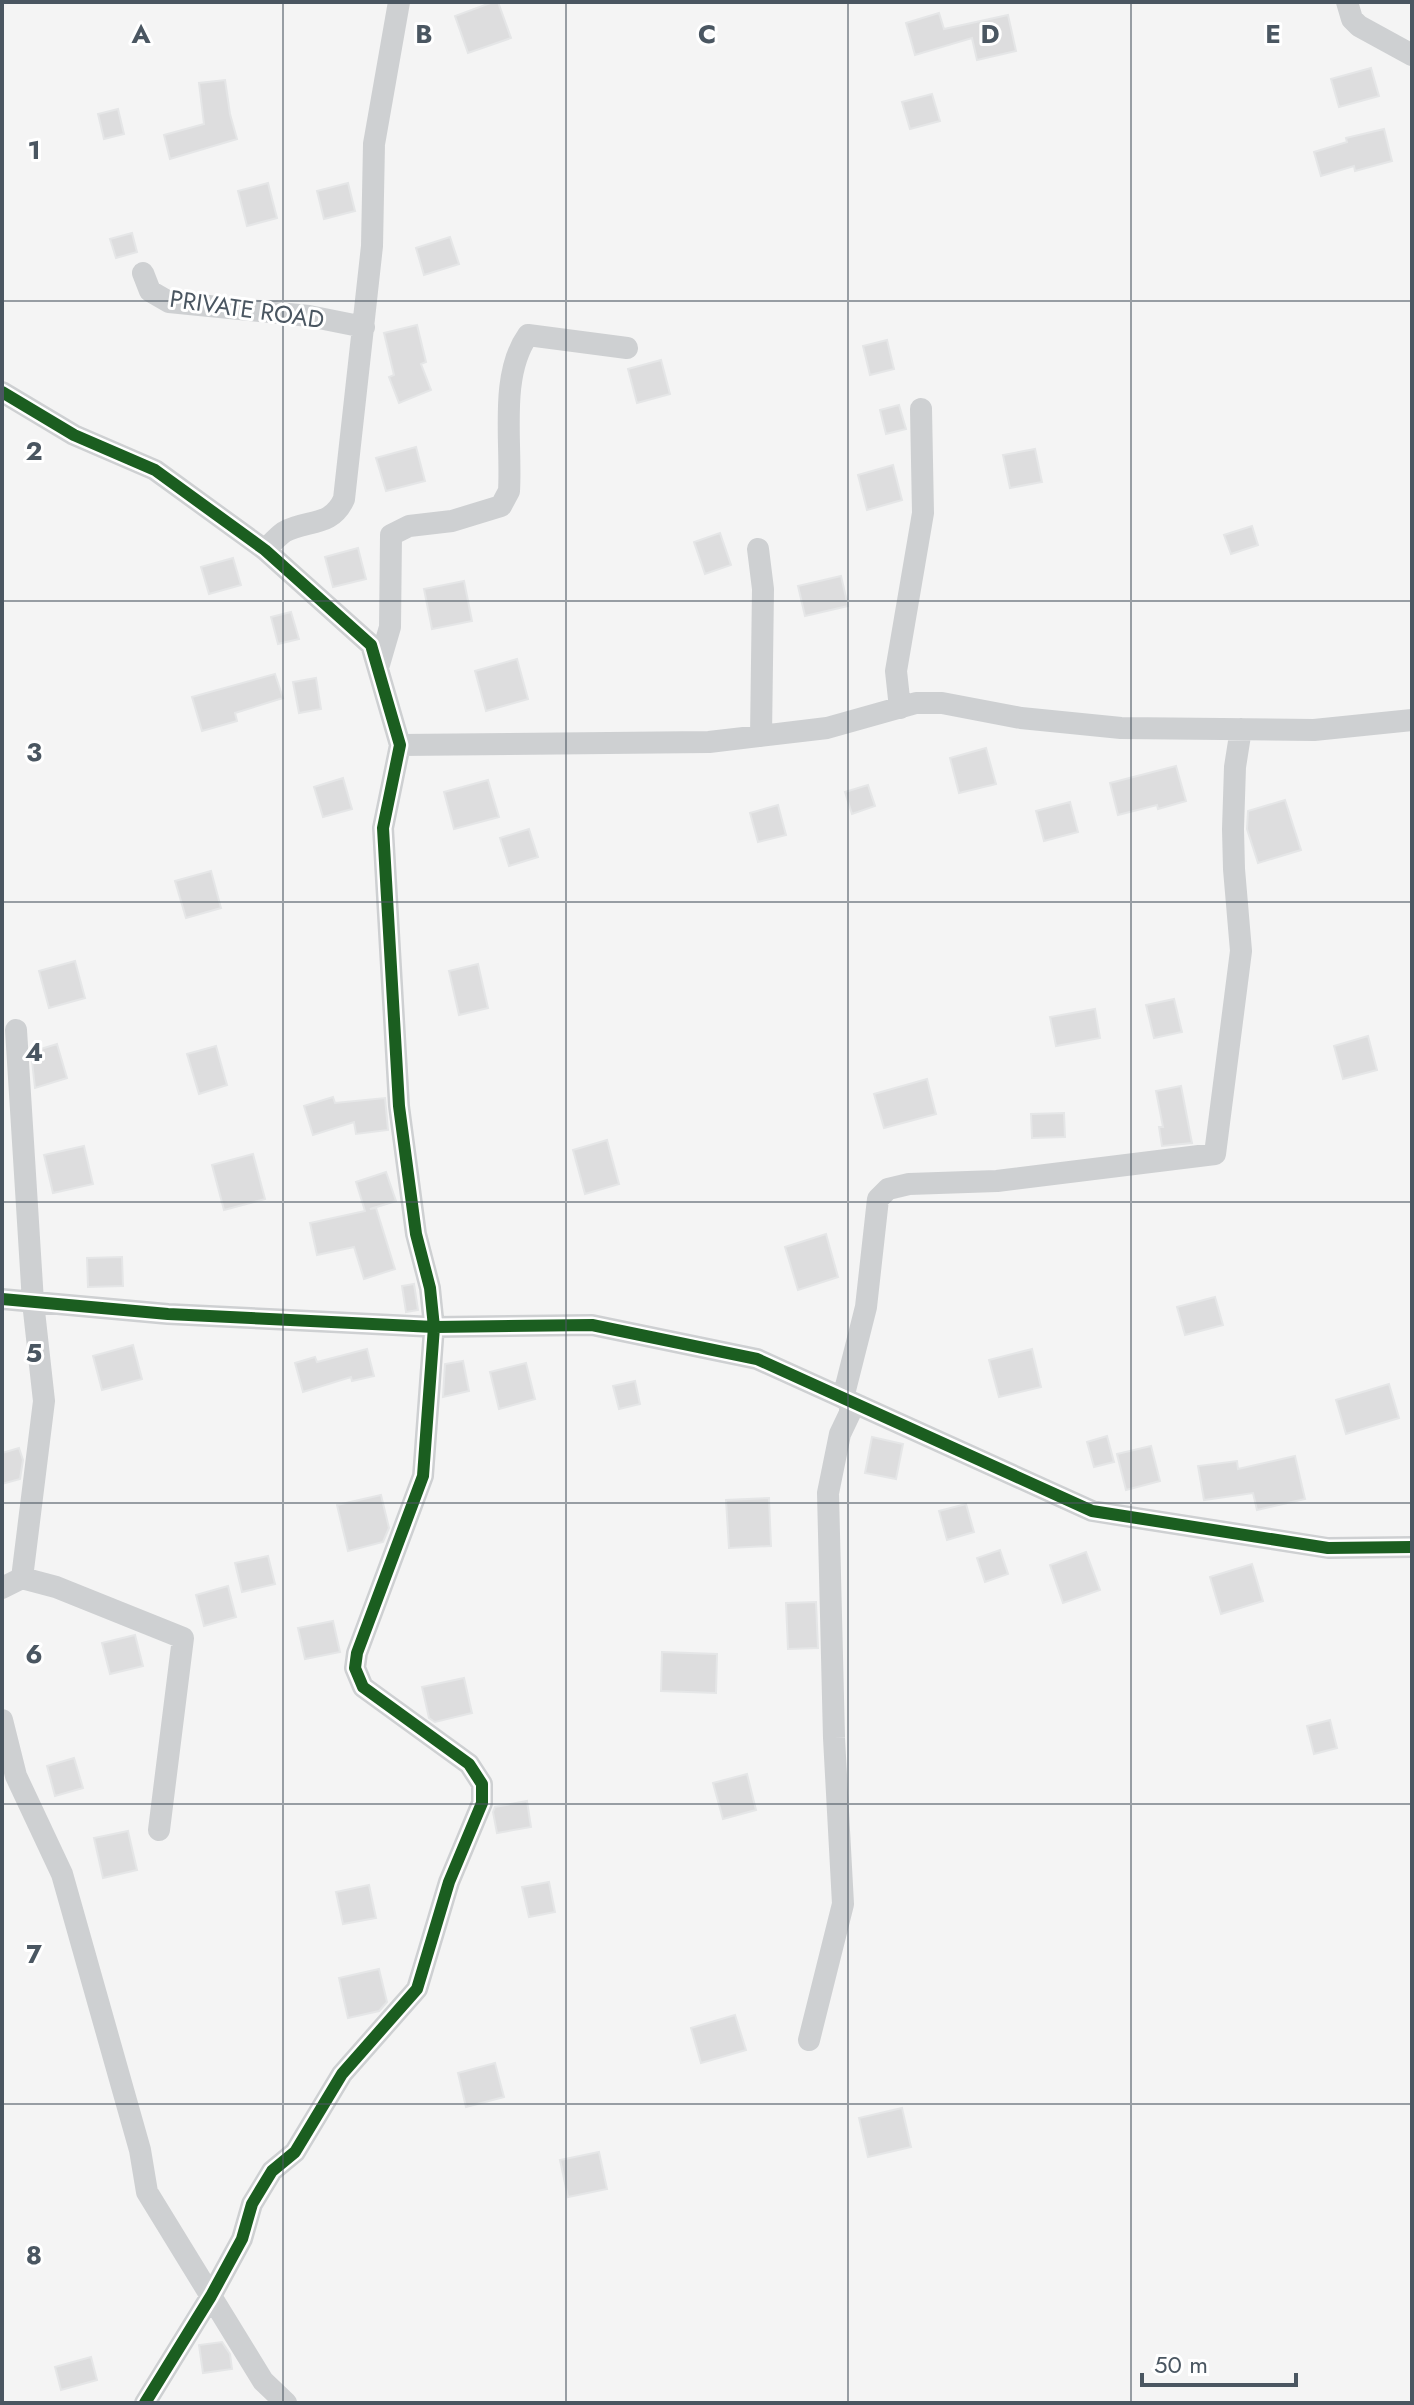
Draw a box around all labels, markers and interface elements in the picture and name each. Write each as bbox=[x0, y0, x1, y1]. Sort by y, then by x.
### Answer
text: A bbox=[130, 15, 151, 53]
text: B bbox=[415, 15, 433, 53]
text: C bbox=[698, 15, 716, 53]
text: D bbox=[980, 15, 1000, 53]
text: E bbox=[1265, 15, 1281, 53]
text: 1 bbox=[27, 131, 41, 169]
street label: PRIVATE ROAD bbox=[168, 281, 326, 337]
text: 2 bbox=[25, 432, 43, 470]
text: 3 bbox=[26, 733, 42, 771]
text: 4 bbox=[25, 1033, 43, 1071]
text: 5 bbox=[26, 1334, 42, 1372]
text: 6 bbox=[25, 1635, 43, 1673]
text: 7 bbox=[26, 1935, 42, 1973]
text: 8 bbox=[26, 2236, 42, 2274]
scale bar bbox=[1142, 2337, 1296, 2387]
text: 50 m bbox=[1154, 2347, 1208, 2382]

